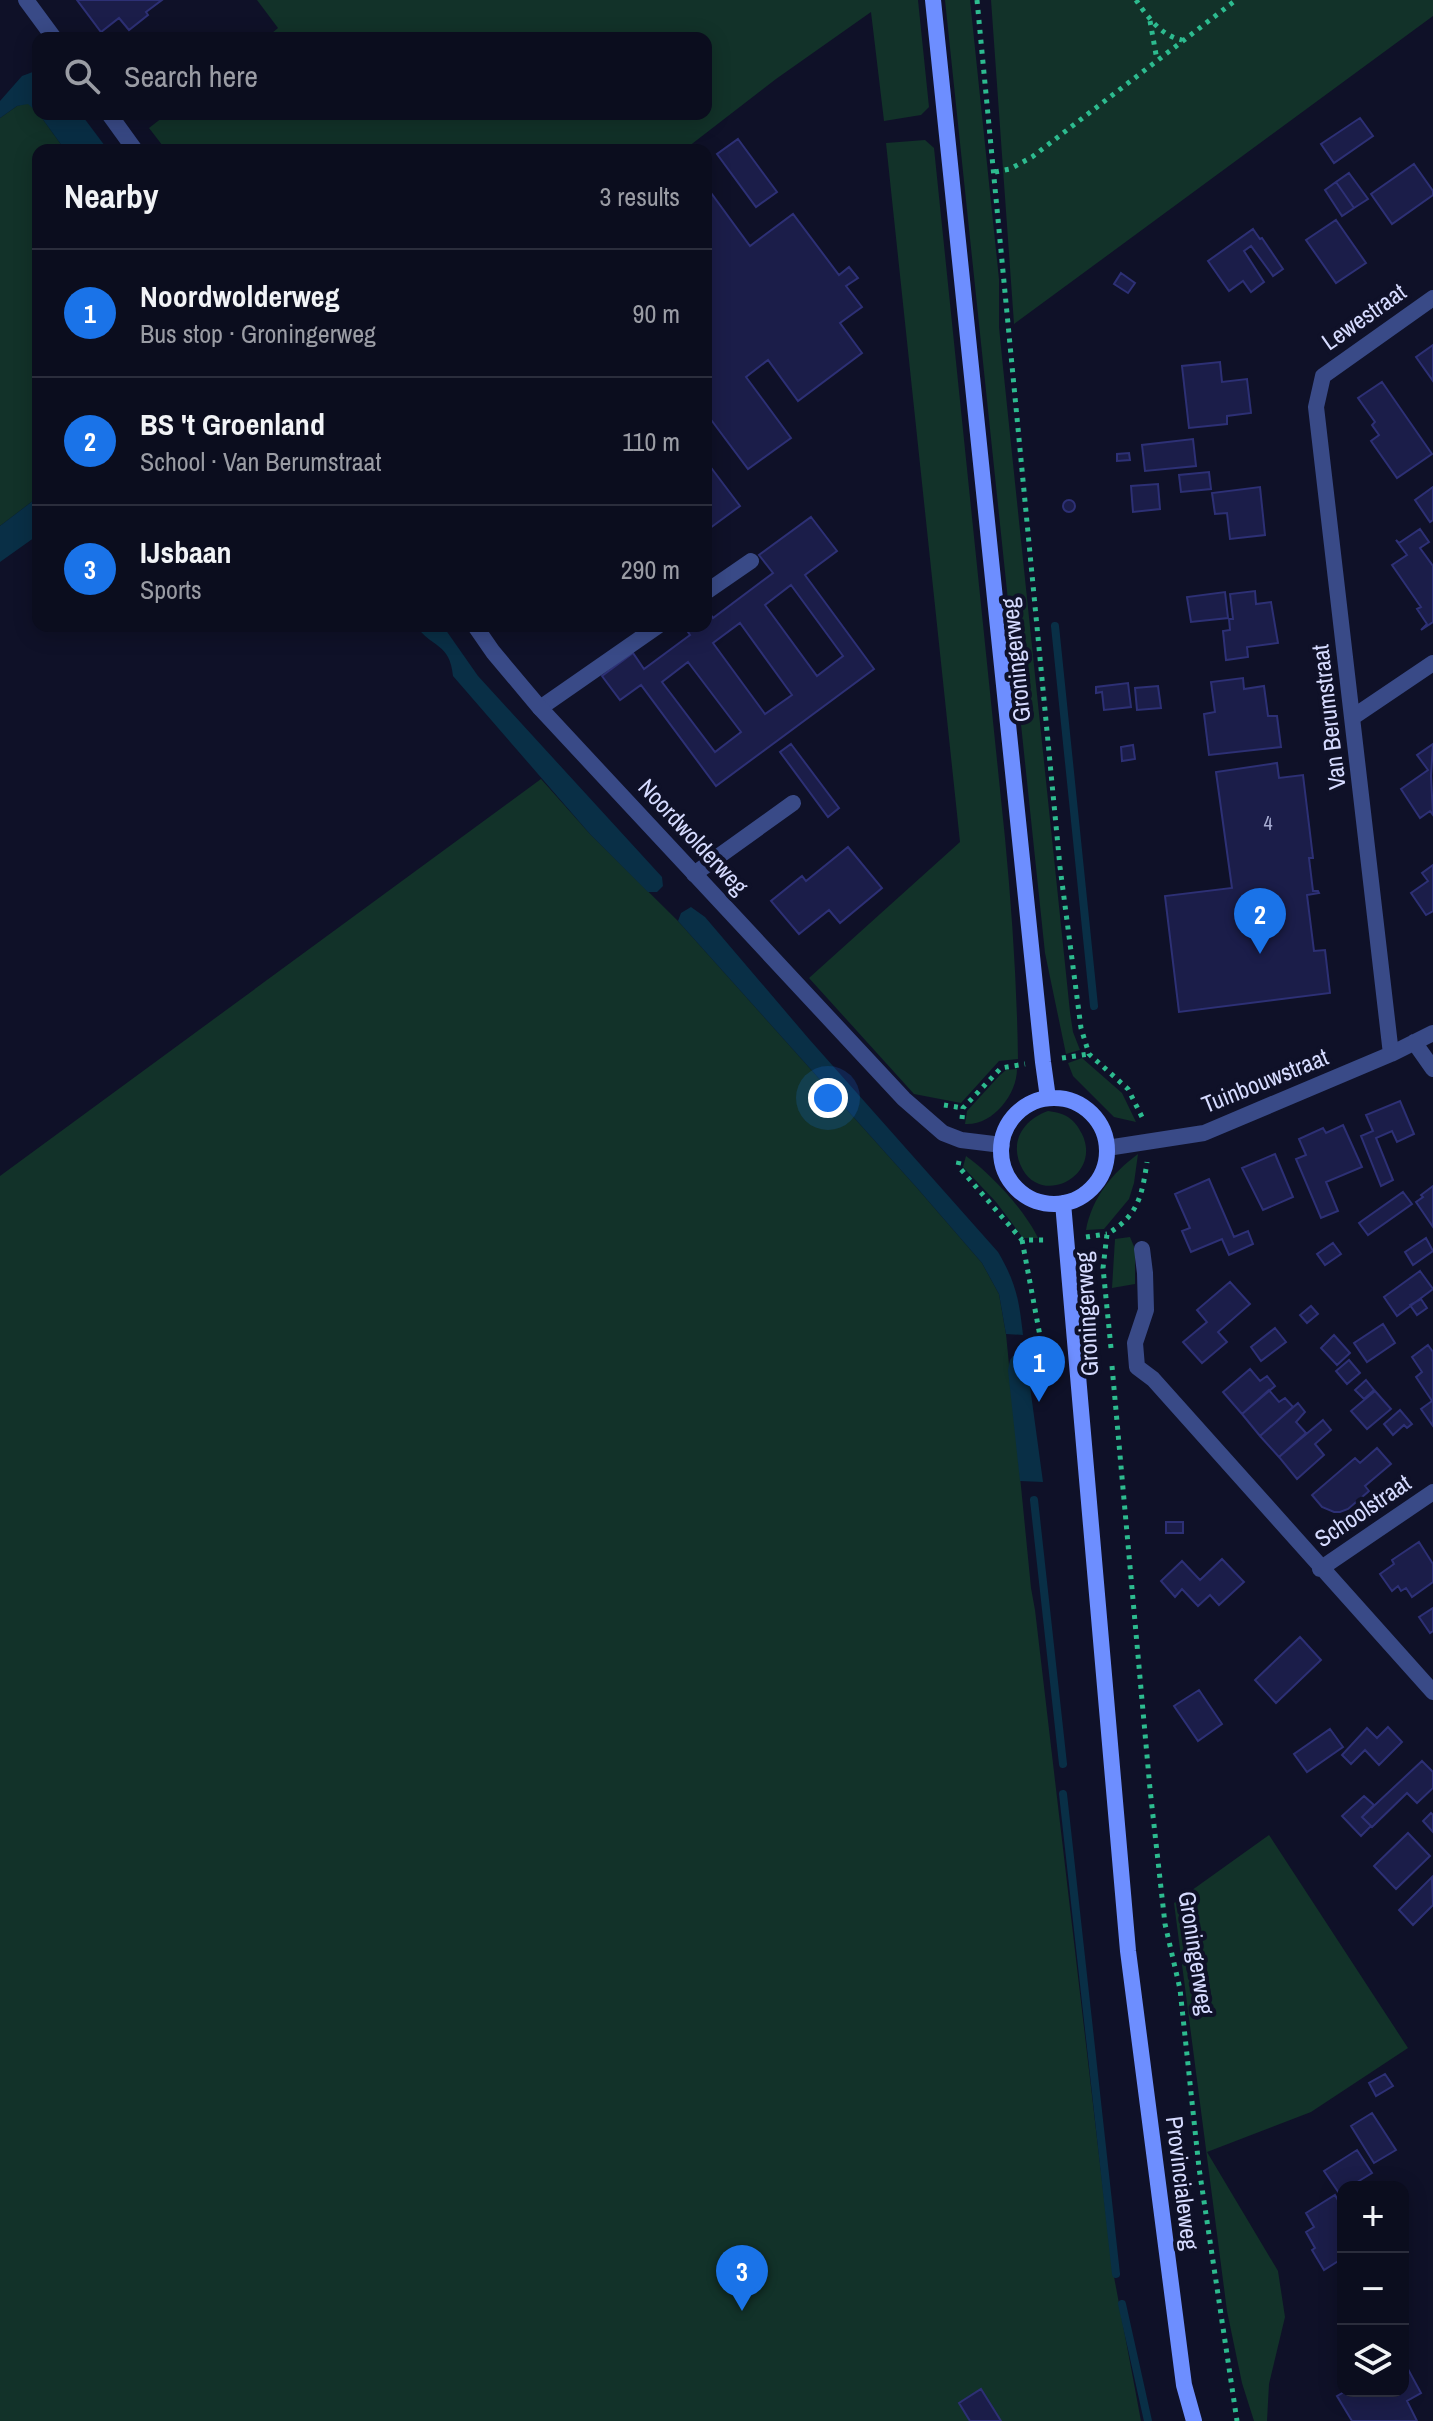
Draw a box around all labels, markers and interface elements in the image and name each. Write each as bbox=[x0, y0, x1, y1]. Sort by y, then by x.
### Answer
search box bbox=[32, 32, 712, 120]
icon: search bbox=[60, 54, 104, 98]
text: Search here bbox=[124, 56, 258, 96]
text: Nearby bbox=[64, 173, 159, 219]
text: 3 results bbox=[599, 179, 680, 214]
street label: Lewestraat bbox=[1315, 275, 1412, 357]
text: Noordwolderweg bbox=[140, 276, 340, 316]
text: 1 bbox=[84, 296, 96, 331]
text: 90 m bbox=[633, 296, 680, 331]
text: Bus stop · Groningerweg bbox=[140, 316, 376, 351]
text: BS 't Groenland bbox=[140, 404, 325, 444]
text: 2 bbox=[84, 424, 96, 459]
text: 110 m bbox=[622, 424, 680, 459]
text: School · Van Berumstraat bbox=[140, 444, 381, 479]
text: IJsbaan bbox=[140, 532, 232, 572]
text: 3 bbox=[84, 552, 96, 587]
text: 290 m bbox=[621, 552, 680, 587]
text: Sports bbox=[140, 572, 202, 607]
street label: Groningerweg bbox=[993, 596, 1037, 724]
street label: Van Berumstraat bbox=[1303, 642, 1353, 792]
street label: Noordwolderweg bbox=[632, 771, 756, 901]
house number: 4 bbox=[1263, 809, 1273, 836]
pin: 2 bbox=[1234, 888, 1286, 954]
street label: Tuinbouwstraat bbox=[1197, 1040, 1333, 1120]
your location bbox=[808, 1078, 848, 1118]
street label: Groningerweg bbox=[1067, 1251, 1105, 1377]
pin: 1 bbox=[1013, 1336, 1065, 1402]
street label: Schoolstraat bbox=[1308, 1466, 1417, 1554]
street label: Groningerweg bbox=[1171, 1889, 1223, 2017]
street label: Provincialeweg bbox=[1159, 2114, 1207, 2252]
map controls bbox=[1337, 2181, 1409, 2397]
button: + bbox=[1337, 2181, 1409, 2253]
pin: 3 bbox=[716, 2245, 768, 2311]
button: − bbox=[1337, 2253, 1409, 2325]
button: layers bbox=[1337, 2325, 1409, 2397]

